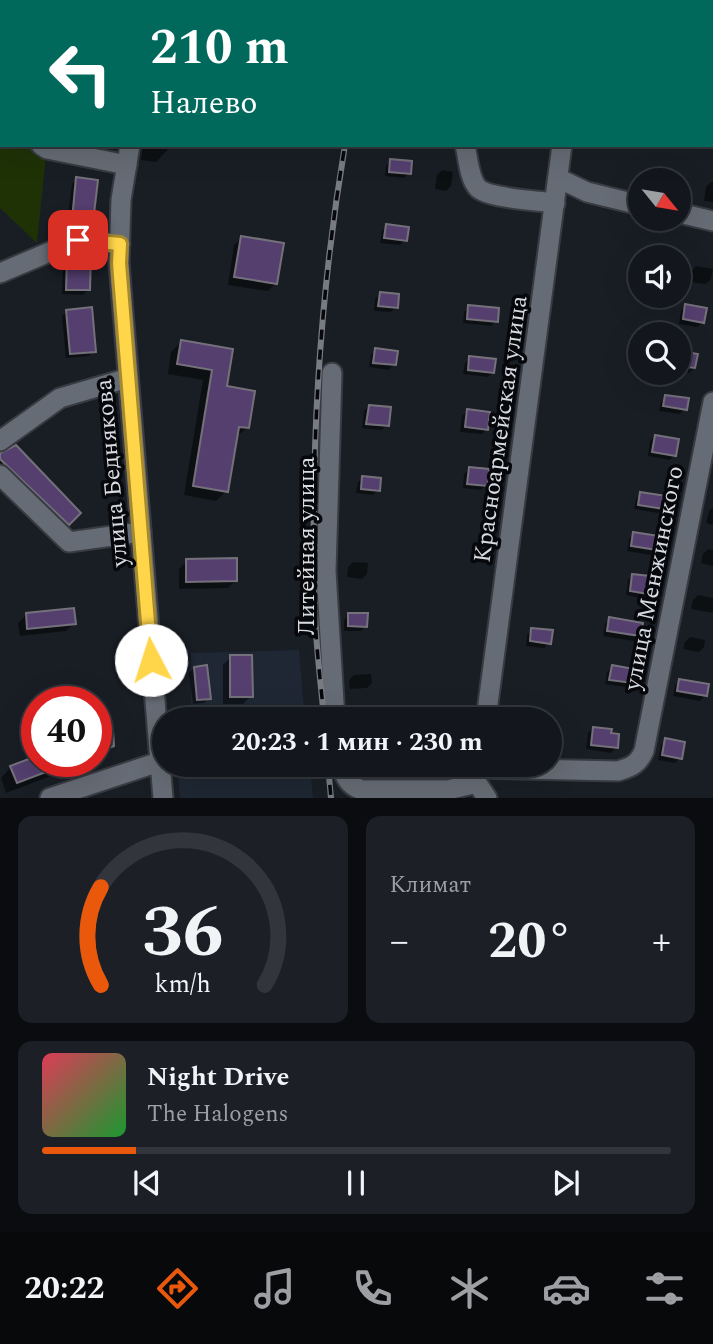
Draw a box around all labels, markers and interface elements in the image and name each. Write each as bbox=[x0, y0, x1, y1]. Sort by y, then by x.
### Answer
text: 210 m bbox=[150, 11, 289, 86]
icon: left bbox=[35, 28, 126, 119]
text: Налево bbox=[150, 79, 258, 128]
north arrow bbox=[628, 168, 691, 231]
map controls bbox=[628, 168, 691, 385]
pin bbox=[48, 210, 108, 270]
icon: arrive bbox=[59, 221, 97, 259]
button: sound bbox=[628, 245, 691, 308]
street label: Красноармейская улица bbox=[464, 293, 538, 565]
button: search bbox=[628, 322, 691, 385]
street label: улица Беднякова bbox=[86, 377, 138, 569]
street label: Литейная улица bbox=[289, 456, 325, 636]
street label: улица Менжинского bbox=[614, 463, 693, 695]
position arrow bbox=[114, 623, 188, 697]
speed limit sign: 40 bbox=[21, 686, 112, 777]
text: 20:23 · 1 мин · 230 m bbox=[231, 722, 483, 762]
text: Климат bbox=[390, 868, 471, 903]
text: 36 bbox=[142, 879, 224, 990]
text: 20° bbox=[488, 902, 572, 981]
text: − bbox=[390, 913, 409, 971]
text: + bbox=[652, 913, 671, 971]
text: km/h bbox=[155, 966, 211, 1004]
text: Night Drive bbox=[147, 1057, 289, 1097]
text: The Halogens bbox=[147, 1097, 289, 1132]
icon: previous bbox=[128, 1164, 166, 1202]
icon: pause bbox=[337, 1164, 375, 1202]
icon: next bbox=[547, 1164, 585, 1202]
text: 20:22 bbox=[24, 1264, 105, 1313]
icon: directions bbox=[153, 1264, 202, 1313]
icon: music bbox=[250, 1264, 299, 1313]
icon: phone bbox=[348, 1264, 397, 1313]
icon: climate bbox=[445, 1264, 494, 1313]
icon: car bbox=[542, 1264, 591, 1313]
icon: filters bbox=[640, 1264, 689, 1313]

